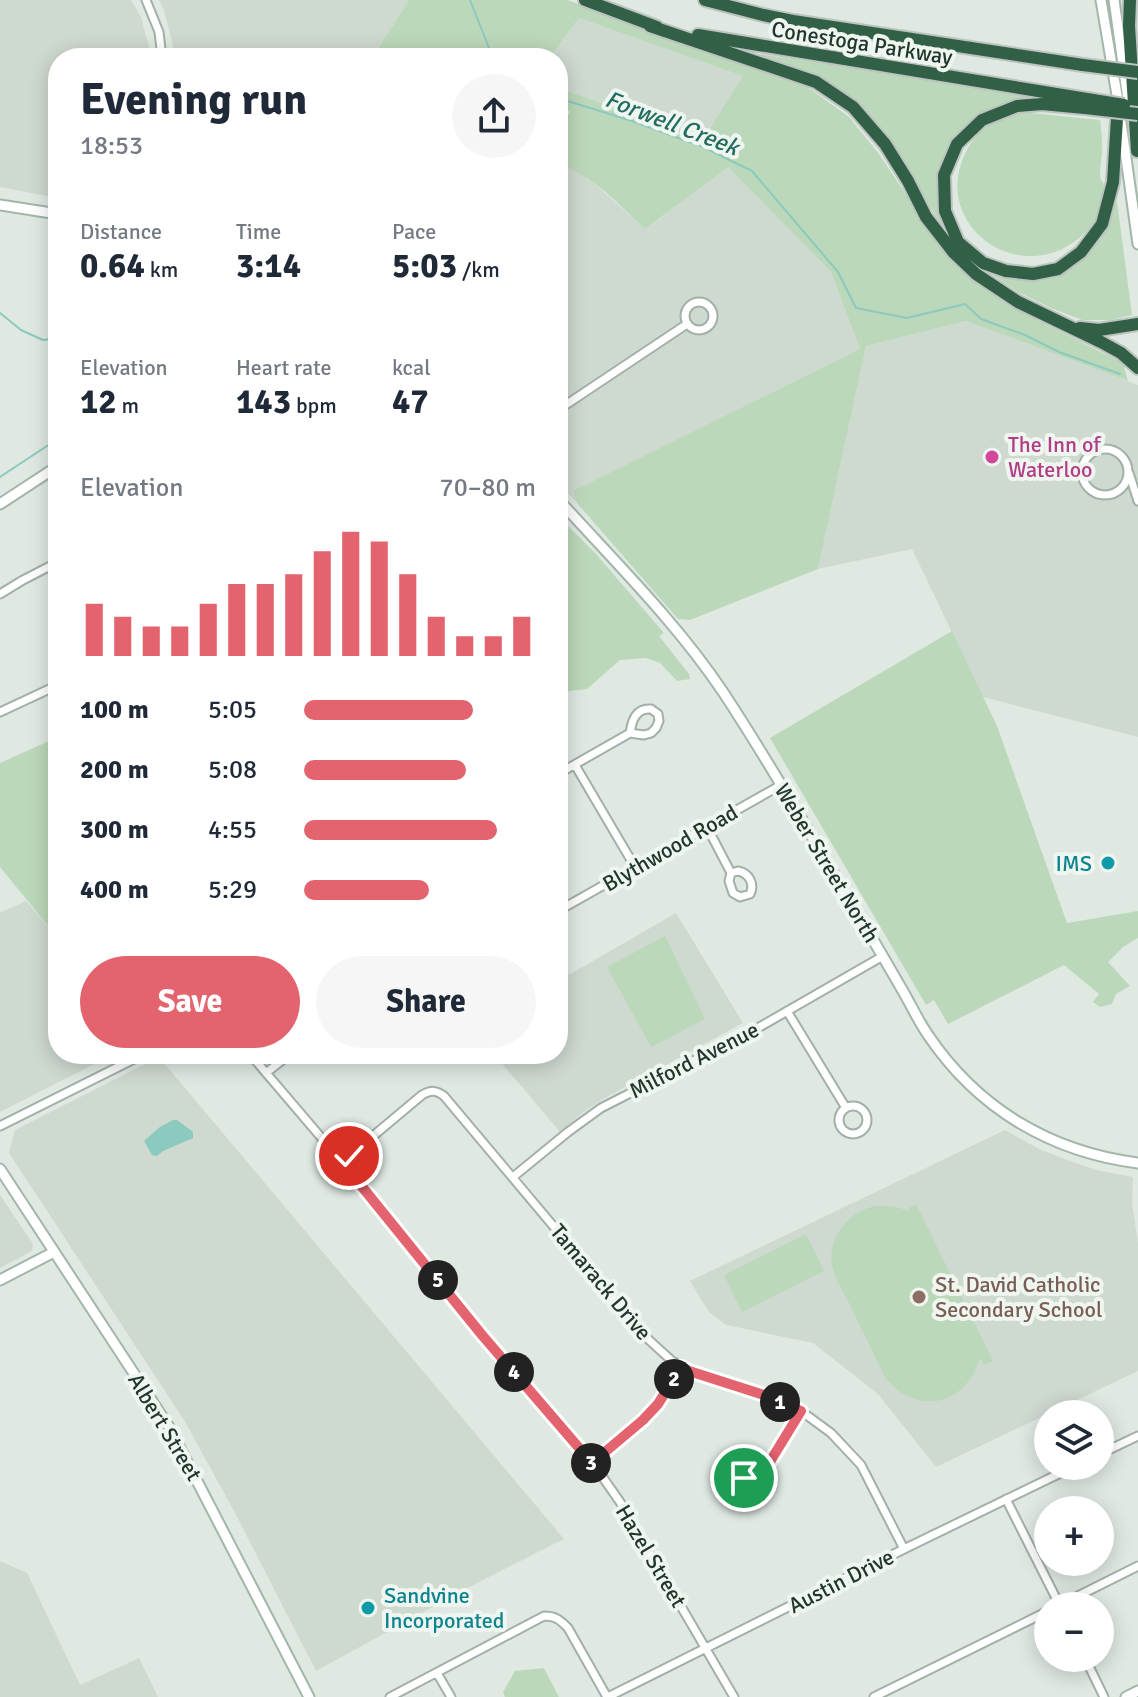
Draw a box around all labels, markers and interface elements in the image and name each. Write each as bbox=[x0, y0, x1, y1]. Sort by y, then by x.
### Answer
street label: Conestoga Parkway bbox=[770, 15, 955, 71]
text: Evening run bbox=[80, 73, 307, 127]
button: share bbox=[452, 74, 536, 158]
water label: Forwell Creek bbox=[601, 84, 745, 163]
text: 18:53 bbox=[80, 130, 143, 162]
text: Distance bbox=[80, 218, 162, 245]
text: Time bbox=[236, 218, 281, 245]
text: Pace bbox=[392, 218, 436, 245]
text: 0.64 bbox=[80, 245, 145, 287]
text: 3:14 bbox=[236, 245, 301, 287]
text: 5:03 bbox=[392, 245, 457, 287]
text: km bbox=[145, 256, 178, 283]
text: /km bbox=[457, 256, 500, 283]
text: Elevation bbox=[80, 354, 168, 381]
text: Heart rate bbox=[236, 354, 331, 381]
text: kcal bbox=[392, 354, 431, 381]
text: 12 bbox=[80, 381, 117, 423]
text: 143 bbox=[236, 381, 291, 423]
text: 47 bbox=[392, 381, 429, 423]
text: m bbox=[117, 392, 139, 419]
text: bpm bbox=[291, 392, 337, 419]
place label: The Inn of Waterloo bbox=[1008, 431, 1102, 483]
marker: The Inn of Waterloo bbox=[983, 448, 1001, 466]
text: Elevation bbox=[80, 472, 184, 504]
text: 70–80 m bbox=[440, 472, 536, 504]
text: 100 m bbox=[80, 694, 149, 726]
text: 5:05 bbox=[208, 694, 257, 726]
text: 200 m bbox=[80, 754, 149, 786]
text: 5:08 bbox=[208, 754, 257, 786]
street label: Weber Street North bbox=[769, 778, 885, 948]
street label: Blythwood Road bbox=[598, 798, 742, 898]
text: 300 m bbox=[80, 814, 149, 846]
text: 4:55 bbox=[208, 814, 257, 846]
place label: IMS bbox=[1056, 850, 1092, 877]
marker: IMS bbox=[1099, 854, 1117, 872]
text: 400 m bbox=[80, 874, 149, 906]
text: 5:29 bbox=[208, 874, 257, 906]
button: Save bbox=[80, 956, 300, 1048]
button: Share bbox=[316, 956, 536, 1048]
street label: Milford Avenue bbox=[625, 1016, 763, 1104]
pin bbox=[315, 1122, 383, 1190]
icon: check bbox=[327, 1134, 371, 1178]
street label: Tamarack Drive bbox=[545, 1218, 657, 1346]
pin: 5 bbox=[418, 1260, 458, 1300]
text: 5 bbox=[432, 1266, 444, 1293]
place label: St. David Catholic Secondary School bbox=[935, 1271, 1102, 1323]
marker: St. David Catholic Secondary School bbox=[910, 1288, 928, 1306]
pin: 4 bbox=[494, 1352, 534, 1392]
text: 4 bbox=[508, 1358, 520, 1385]
pin: 2 bbox=[654, 1359, 694, 1399]
text: 2 bbox=[668, 1365, 680, 1392]
street label: Albert Street bbox=[122, 1368, 208, 1486]
pin: 1 bbox=[760, 1382, 800, 1422]
text: 1 bbox=[774, 1388, 786, 1415]
map controls bbox=[1034, 1400, 1114, 1672]
button: layers bbox=[1034, 1400, 1114, 1480]
pin: 3 bbox=[571, 1443, 611, 1483]
pin bbox=[710, 1444, 778, 1512]
text: 3 bbox=[585, 1449, 597, 1476]
icon: arrive bbox=[722, 1456, 766, 1500]
button: + bbox=[1034, 1496, 1114, 1576]
street label: Hazel Street bbox=[610, 1500, 692, 1613]
street label: Austin Drive bbox=[784, 1543, 898, 1619]
place label: Sandvine Incorporated bbox=[384, 1582, 504, 1634]
button: − bbox=[1034, 1592, 1114, 1672]
marker: Sandvine Incorporated bbox=[359, 1599, 377, 1617]

